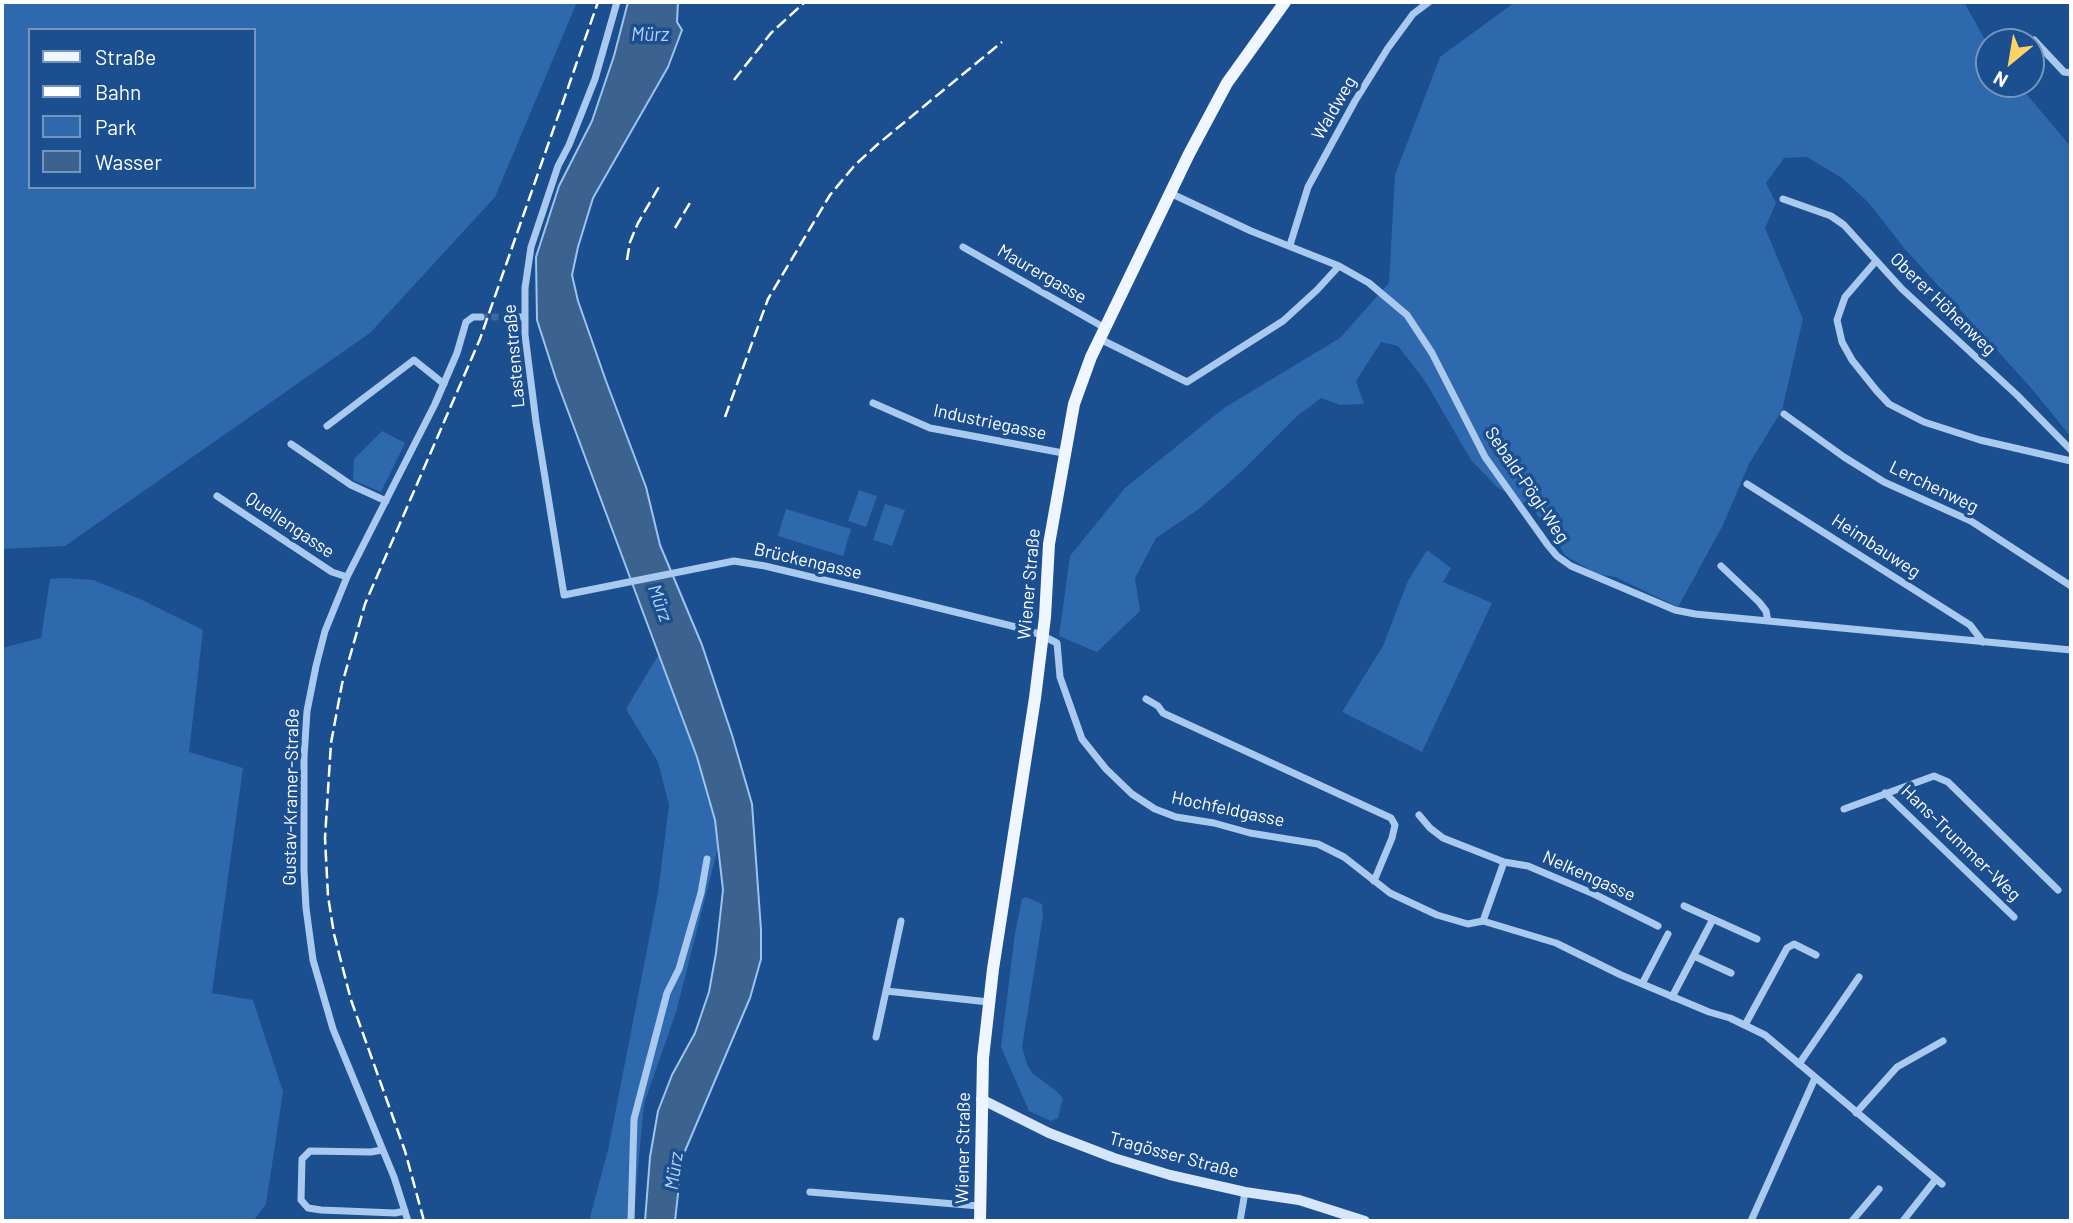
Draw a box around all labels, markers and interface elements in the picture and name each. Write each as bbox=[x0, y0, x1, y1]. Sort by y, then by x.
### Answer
water label: Mürz bbox=[631, 24, 669, 46]
legend bbox=[28, 28, 256, 189]
north arrow bbox=[1975, 28, 2045, 98]
text: Straße bbox=[95, 44, 156, 69]
text: N bbox=[1989, 67, 2011, 93]
street label: Waldweg bbox=[1307, 72, 1361, 144]
text: Bahn bbox=[95, 79, 141, 104]
text: Park bbox=[95, 114, 136, 139]
text: Wasser bbox=[95, 149, 162, 174]
street label: Maurergasse bbox=[993, 240, 1091, 308]
street label: Oberer Höhenweg bbox=[1886, 248, 2000, 360]
street label: Lastenstraße bbox=[499, 303, 529, 409]
street label: Industriegasse bbox=[931, 399, 1049, 445]
street label: Sebald-Pögl-Weg bbox=[1480, 423, 1574, 547]
street label: Lerchenweg bbox=[1886, 456, 1982, 518]
street label: Quellengasse bbox=[241, 487, 339, 563]
street label: Heimbauweg bbox=[1828, 509, 1924, 583]
street label: Wiener Straße bbox=[1013, 527, 1045, 641]
street label: Brückengasse bbox=[752, 538, 864, 584]
water label: Mürz bbox=[643, 581, 677, 625]
street label: Gustav-Kramer-Straße bbox=[279, 708, 303, 886]
street label: Hans-Trummer-Weg bbox=[1897, 780, 2025, 906]
street label: Hochfeldgasse bbox=[1169, 786, 1287, 832]
street label: Nelkengasse bbox=[1539, 846, 1639, 906]
street label: Wiener Straße bbox=[951, 1092, 975, 1204]
street label: Tragösser Straße bbox=[1107, 1127, 1241, 1183]
water label: Mürz bbox=[660, 1151, 688, 1191]

